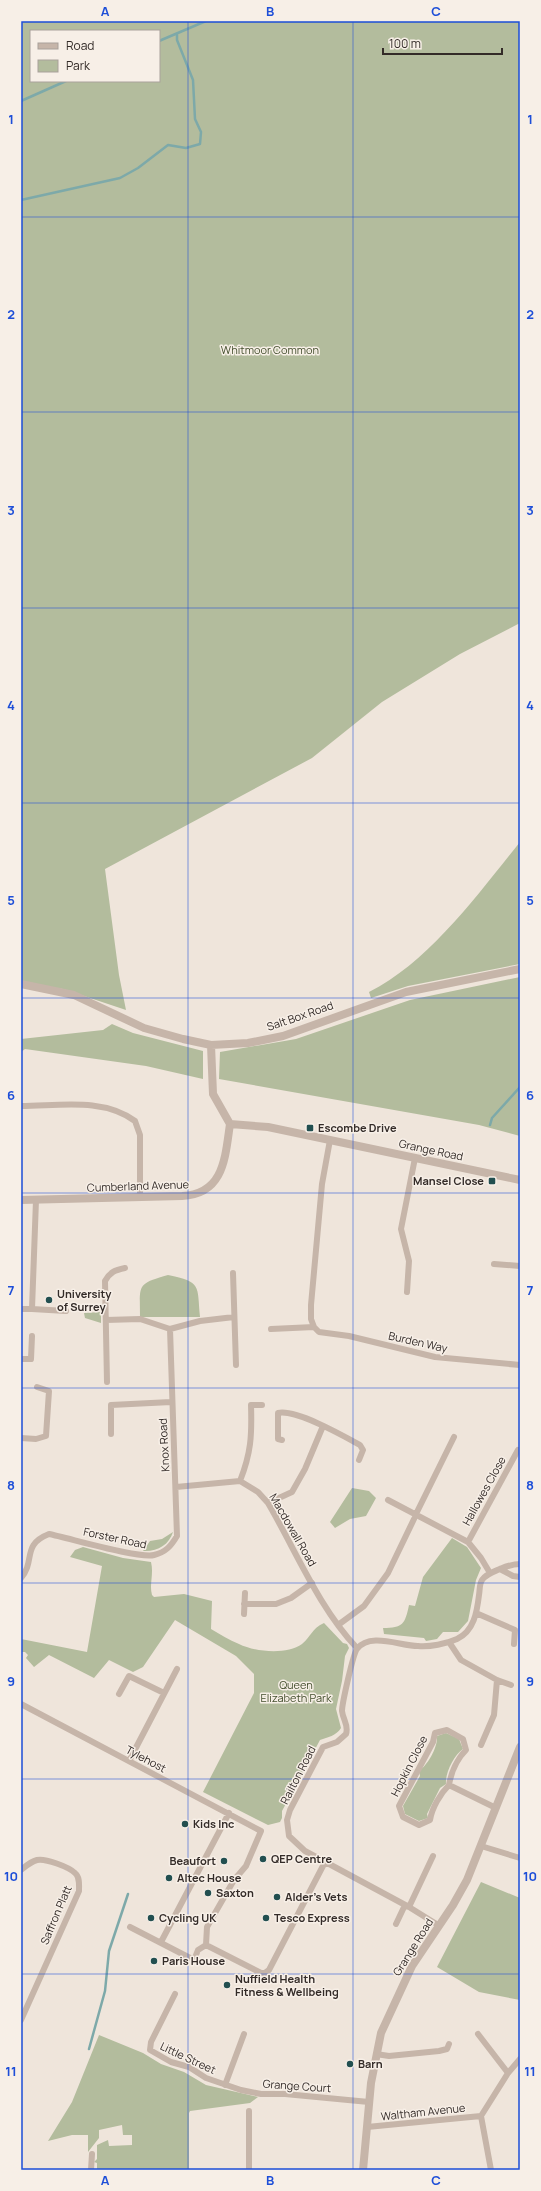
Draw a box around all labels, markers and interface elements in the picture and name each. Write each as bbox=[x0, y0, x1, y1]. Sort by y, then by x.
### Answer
text: A bbox=[101, 2, 110, 20]
text: B bbox=[266, 2, 274, 20]
text: C bbox=[431, 2, 441, 20]
legend bbox=[30, 30, 160, 82]
scale bar bbox=[383, 30, 502, 56]
text: 100 m bbox=[389, 35, 421, 52]
text: Road bbox=[66, 37, 94, 54]
text: Park bbox=[66, 57, 91, 74]
text: 1 bbox=[8, 110, 14, 128]
text: 1 bbox=[527, 110, 533, 128]
text: 2 bbox=[7, 305, 15, 323]
text: 2 bbox=[526, 305, 534, 323]
park label: Whitmoor Common bbox=[221, 342, 319, 357]
text: 3 bbox=[7, 501, 15, 519]
text: 3 bbox=[526, 501, 534, 519]
text: 4 bbox=[7, 696, 15, 714]
text: 4 bbox=[526, 696, 534, 714]
text: 5 bbox=[7, 891, 15, 909]
text: 5 bbox=[526, 891, 534, 909]
street label: Salt Box Road bbox=[265, 997, 335, 1034]
text: 6 bbox=[7, 1086, 15, 1104]
text: 6 bbox=[526, 1086, 534, 1104]
place label: Escombe Drive bbox=[318, 1120, 397, 1135]
marker: Escombe Drive bbox=[305, 1123, 315, 1133]
street label: Grange Road bbox=[398, 1135, 465, 1164]
place label: Mansel Close bbox=[413, 1173, 484, 1188]
street label: Cumberland Avenue bbox=[87, 1176, 190, 1195]
marker: Mansel Close bbox=[487, 1176, 497, 1186]
text: 7 bbox=[8, 1281, 15, 1299]
text: 7 bbox=[527, 1281, 534, 1299]
place label: University of Surrey bbox=[57, 1286, 112, 1314]
marker: University of Surrey bbox=[44, 1295, 54, 1305]
street label: Burden Way bbox=[387, 1327, 449, 1356]
street label: Knox Road bbox=[155, 1418, 172, 1472]
street label: Hallowes Close bbox=[458, 1453, 509, 1528]
text: 8 bbox=[7, 1476, 15, 1494]
text: 8 bbox=[526, 1476, 534, 1494]
street label: Macdowall Road bbox=[267, 1491, 320, 1569]
street label: Forster Road bbox=[82, 1523, 148, 1552]
text: 9 bbox=[7, 1672, 15, 1690]
text: 9 bbox=[526, 1672, 534, 1690]
park label: Queen Elizabeth Park bbox=[260, 1677, 332, 1705]
street label: Hopkin Close bbox=[387, 1732, 431, 1799]
street label: Tylehost bbox=[123, 1742, 169, 1775]
street label: Railton Road bbox=[276, 1743, 319, 1807]
place label: Kids Inc bbox=[193, 1816, 234, 1831]
marker: Kids Inc bbox=[180, 1819, 190, 1829]
place label: QEP Centre bbox=[271, 1851, 332, 1866]
place label: Beaufort bbox=[169, 1853, 216, 1868]
marker: QEP Centre bbox=[258, 1854, 268, 1864]
marker: Beaufort bbox=[219, 1856, 229, 1866]
text: 10 bbox=[4, 1867, 18, 1885]
text: 10 bbox=[523, 1867, 537, 1885]
place label: Altec House bbox=[177, 1870, 242, 1885]
marker: Altec House bbox=[164, 1873, 174, 1883]
street label: Saffron Platt bbox=[36, 1883, 75, 1947]
place label: Saxton bbox=[216, 1885, 254, 1900]
marker: Saxton bbox=[203, 1888, 213, 1898]
place label: Alder's Vets bbox=[285, 1889, 347, 1904]
marker: Alder's Vets bbox=[272, 1892, 282, 1902]
place label: Cycling UK bbox=[159, 1910, 217, 1925]
place label: Tesco Express bbox=[274, 1910, 350, 1925]
marker: Cycling UK bbox=[146, 1913, 156, 1923]
marker: Tesco Express bbox=[261, 1913, 271, 1923]
street label: Grange Road bbox=[389, 1915, 436, 1978]
place label: Paris House bbox=[162, 1953, 225, 1968]
marker: Paris House bbox=[149, 1956, 159, 1966]
place label: Nuffield Health Fitness & Wellbeing bbox=[235, 1971, 339, 1999]
marker: Nuffield Health Fitness & Wellbeing bbox=[222, 1980, 232, 1990]
street label: Little Street bbox=[158, 2038, 219, 2077]
place label: Barn bbox=[358, 2056, 383, 2071]
marker: Barn bbox=[345, 2059, 355, 2069]
text: 11 bbox=[5, 2062, 17, 2080]
text: 11 bbox=[524, 2062, 536, 2080]
street label: Grange Court bbox=[262, 2076, 332, 2095]
street label: Waltham Avenue bbox=[380, 2100, 466, 2123]
text: A bbox=[101, 2171, 110, 2189]
text: B bbox=[266, 2171, 274, 2189]
text: C bbox=[431, 2171, 441, 2189]

